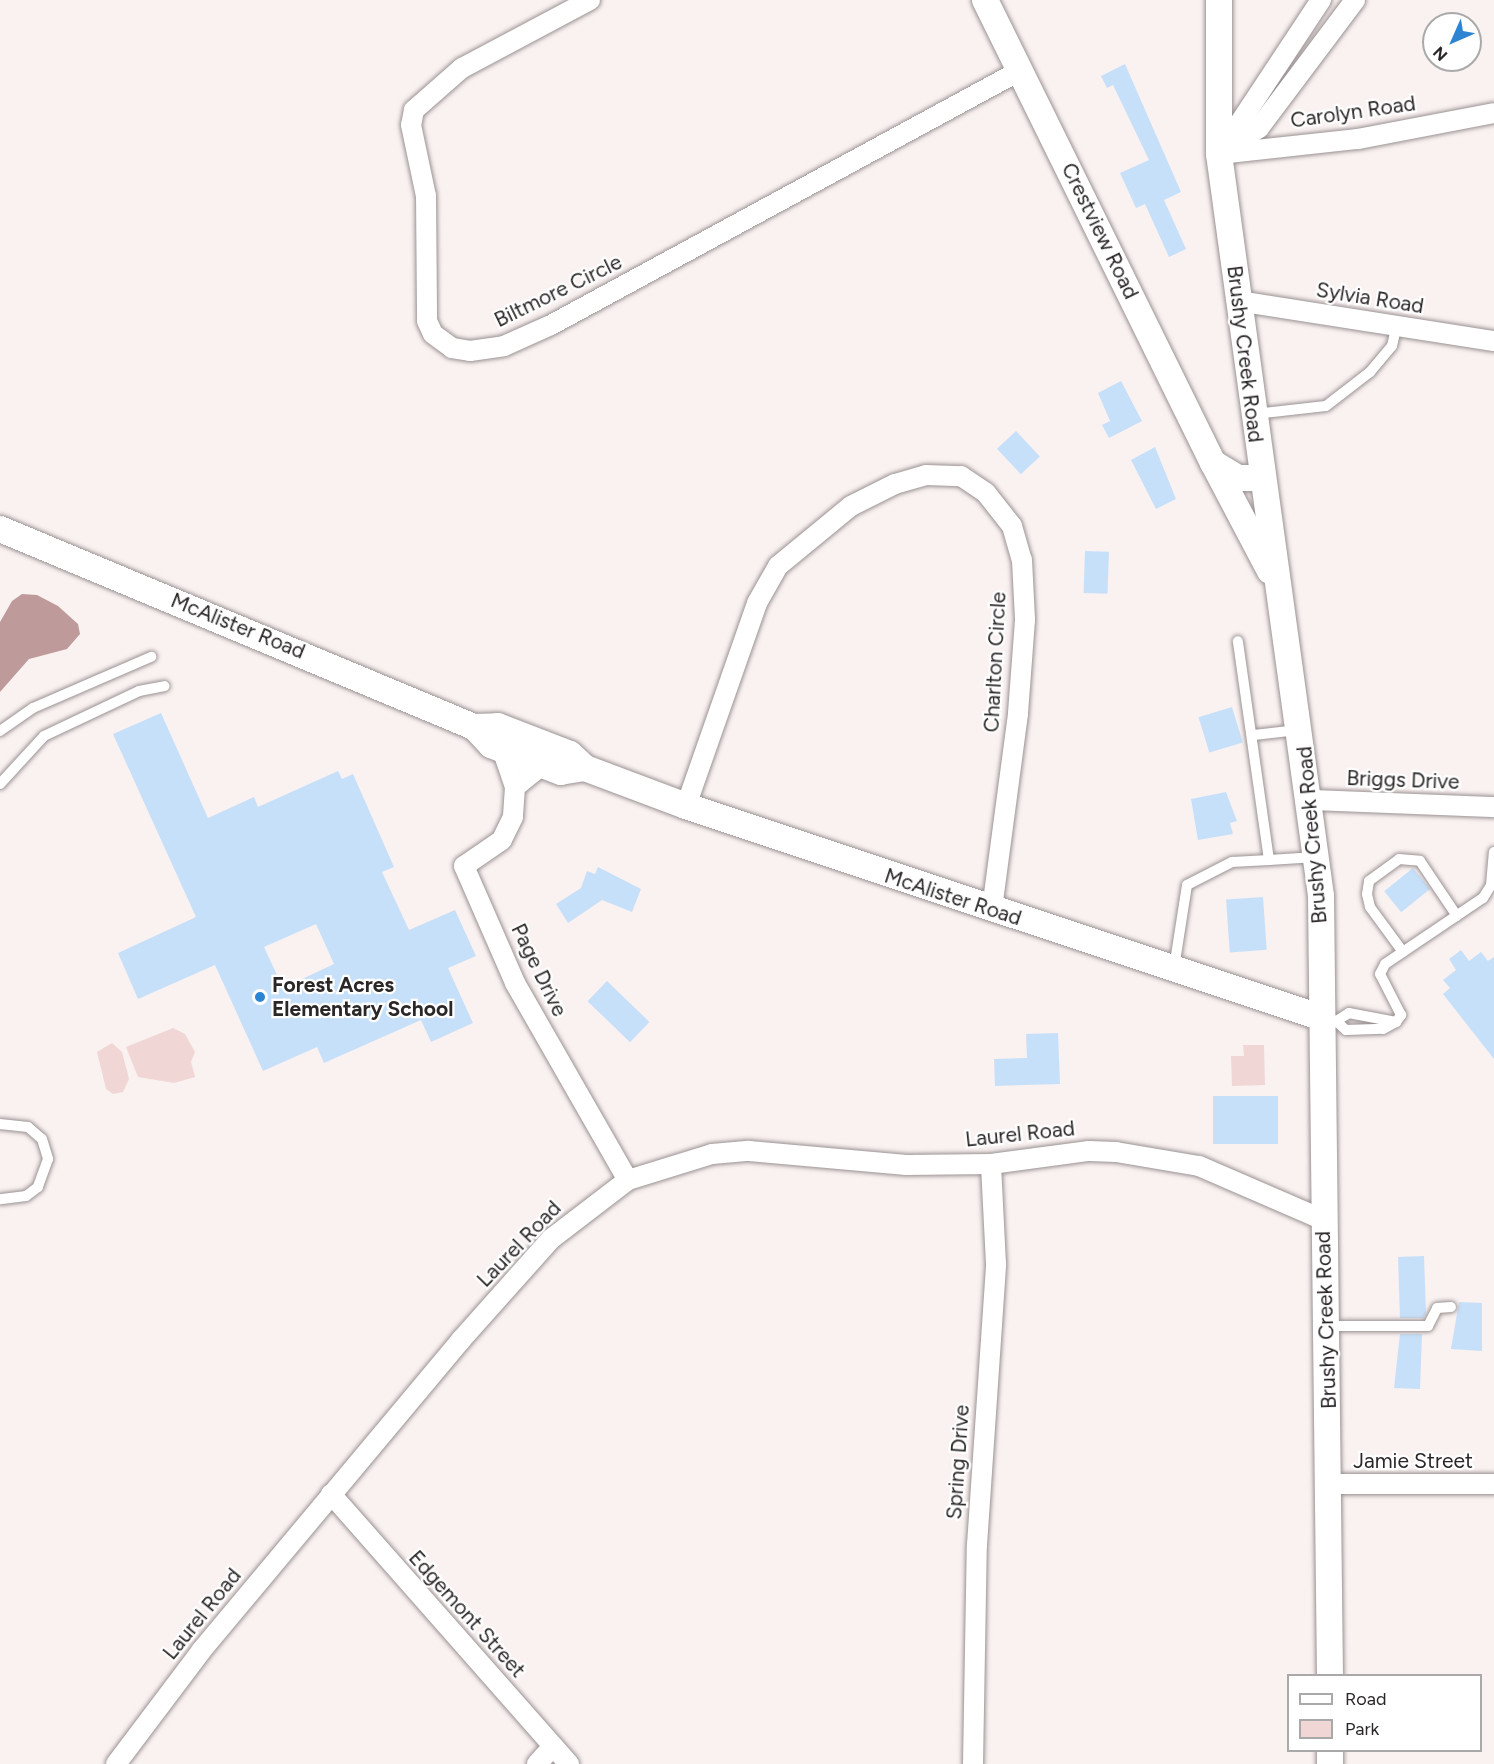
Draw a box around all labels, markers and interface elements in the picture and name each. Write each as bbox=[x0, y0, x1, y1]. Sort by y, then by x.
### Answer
north arrow bbox=[1422, 12, 1482, 72]
text: N bbox=[1429, 43, 1451, 65]
street label: Carolyn Road bbox=[1289, 91, 1417, 133]
street label: Crestview Road bbox=[1056, 159, 1144, 303]
street label: Biltmore Circle bbox=[490, 249, 626, 333]
street label: Brushy Creek Road bbox=[1222, 264, 1268, 444]
street label: Sylvia Road bbox=[1314, 277, 1426, 319]
street label: McAlister Road bbox=[167, 588, 309, 664]
street label: Charlton Circle bbox=[979, 591, 1011, 733]
street label: Brushy Creek Road bbox=[1292, 745, 1332, 925]
street label: Briggs Drive bbox=[1346, 765, 1460, 795]
street label: McAlister Road bbox=[881, 863, 1025, 931]
street label: Page Drive bbox=[506, 919, 572, 1021]
place label: Forest Acres Elementary School bbox=[272, 972, 453, 1022]
marker: Forest Acres Elementary School bbox=[253, 990, 267, 1004]
street label: Laurel Road bbox=[964, 1116, 1076, 1152]
street label: Laurel Road bbox=[472, 1196, 566, 1292]
street label: Brushy Creek Road bbox=[1310, 1231, 1342, 1409]
street label: Spring Drive bbox=[941, 1404, 975, 1520]
street label: Jamie Street bbox=[1353, 1448, 1473, 1474]
street label: Edgemont Street bbox=[403, 1545, 531, 1683]
street label: Laurel Road bbox=[158, 1563, 246, 1665]
legend bbox=[1287, 1674, 1482, 1752]
text: Road bbox=[1345, 1688, 1386, 1710]
text: Park bbox=[1345, 1718, 1379, 1740]

